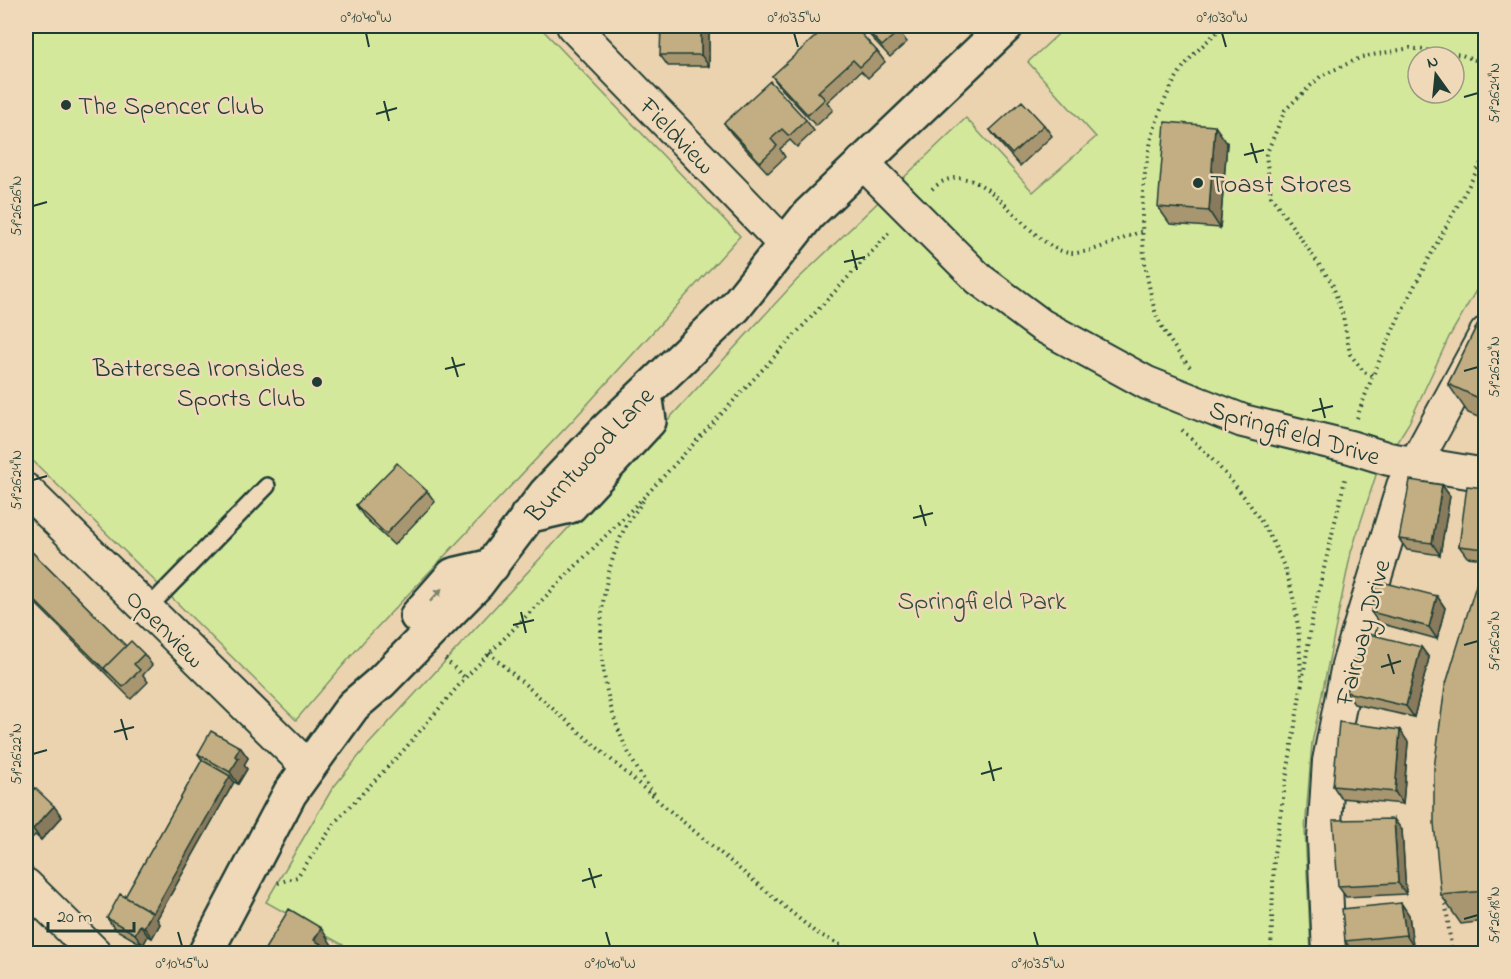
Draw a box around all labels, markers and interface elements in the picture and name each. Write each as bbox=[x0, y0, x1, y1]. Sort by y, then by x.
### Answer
text: 0°10'40"W bbox=[340, 7, 392, 29]
text: 0°10'35"W bbox=[767, 7, 821, 29]
text: 0°10'30"W bbox=[1196, 7, 1248, 29]
north arrow bbox=[1406, 45, 1466, 105]
text: N bbox=[1424, 49, 1441, 75]
text: 51°26'24"N bbox=[1484, 63, 1506, 123]
place label: The Spencer Club bbox=[78, 89, 264, 127]
street label: Fieldview bbox=[628, 89, 723, 185]
marker: The Spencer Club bbox=[59, 98, 73, 112]
place label: Toast Stores bbox=[1210, 167, 1352, 205]
text: 51°26'26"N bbox=[6, 176, 28, 236]
marker: Toast Stores bbox=[1191, 176, 1205, 190]
text: 51°26'22"N bbox=[1484, 336, 1506, 398]
place label: Battersea Ironsides Sports Club bbox=[92, 351, 305, 419]
marker: Battersea Ironsides Sports Club bbox=[310, 375, 324, 389]
street label: Burntwood Lane bbox=[517, 379, 665, 534]
street label: Springfield Drive bbox=[1204, 392, 1384, 478]
text: 51°26'24"N bbox=[6, 450, 28, 510]
street label: Fairway Drive bbox=[1327, 555, 1403, 711]
street label: Openview bbox=[115, 582, 212, 679]
park label: Springfield Park bbox=[898, 584, 1067, 622]
one-way arrow bbox=[429, 588, 442, 603]
text: 51°26'20"N bbox=[1484, 611, 1506, 671]
text: 51°26'22"N bbox=[6, 723, 28, 785]
text: 51°26'18"N bbox=[1484, 886, 1506, 944]
scale bar bbox=[48, 895, 134, 933]
text: 20 m bbox=[57, 905, 92, 931]
text: 0°10'45"W bbox=[155, 953, 209, 975]
text: 0°10'40"W bbox=[584, 953, 636, 975]
text: 0°10'35"W bbox=[1011, 953, 1065, 975]

